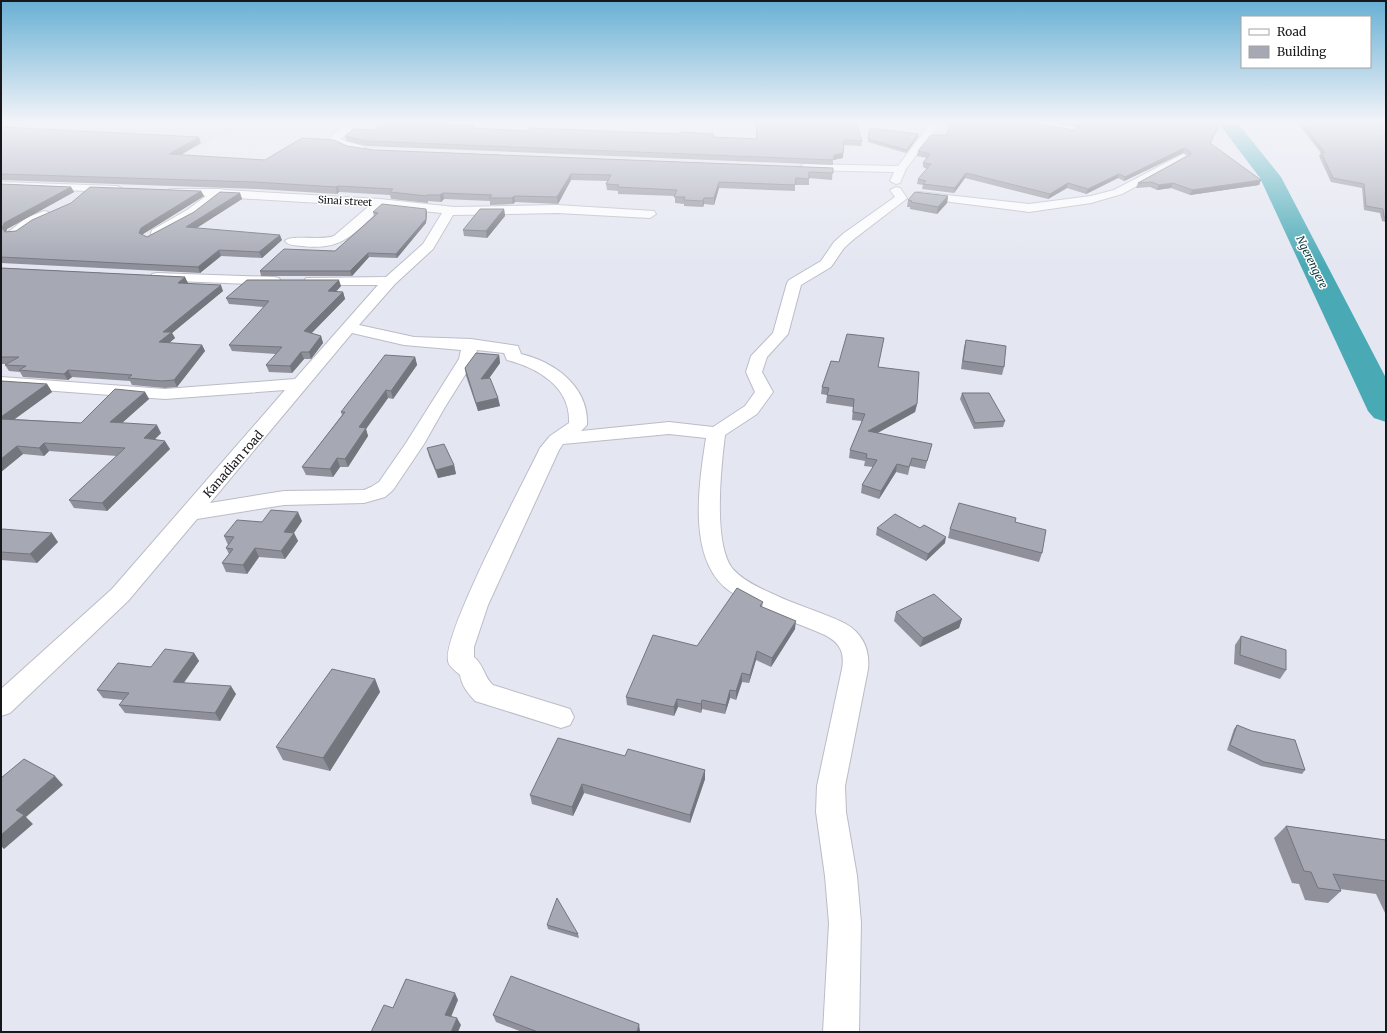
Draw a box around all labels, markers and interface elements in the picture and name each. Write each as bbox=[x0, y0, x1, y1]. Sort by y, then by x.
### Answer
legend bbox=[1241, 16, 1371, 68]
text: Road bbox=[1277, 24, 1306, 39]
text: Building bbox=[1277, 44, 1327, 59]
street label: Sinai street bbox=[318, 193, 373, 209]
water label: Ngerengere bbox=[1293, 233, 1331, 291]
street label: Kanadian road bbox=[200, 427, 266, 501]

